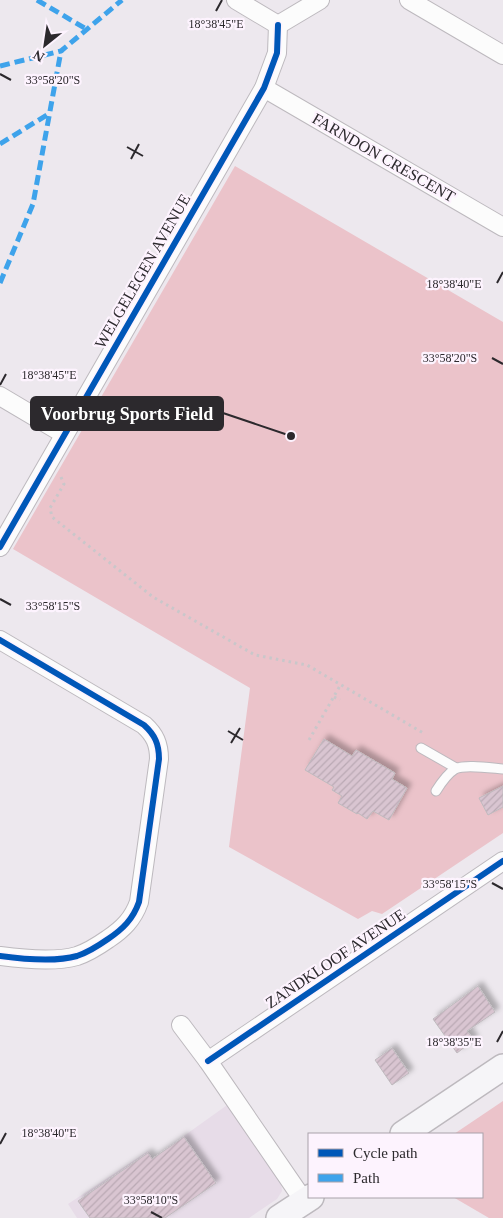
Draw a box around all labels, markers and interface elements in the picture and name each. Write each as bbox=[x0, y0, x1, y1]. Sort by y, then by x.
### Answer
text: 18°38'45"E bbox=[188, 17, 244, 31]
north arrow bbox=[20, 20, 70, 70]
text: N bbox=[31, 47, 47, 65]
text: 33°58'20"S bbox=[26, 73, 80, 87]
street label: FARNDON CRESCENT bbox=[309, 110, 458, 205]
street label: WELGELEGEN AVENUE bbox=[91, 191, 194, 351]
text: 18°38'40"E bbox=[426, 277, 482, 291]
text: 33°58'20"S bbox=[423, 351, 477, 365]
text: 18°38'45"E bbox=[21, 368, 77, 382]
callout: Voorbrug Sports Field bbox=[31, 397, 223, 430]
text: Voorbrug Sports Field bbox=[41, 404, 213, 424]
text: 33°58'15"S bbox=[26, 599, 80, 613]
text: 33°58'15"S bbox=[423, 877, 477, 891]
street label: ZANDKLOOF AVENUE bbox=[262, 905, 408, 1011]
text: 18°38'35"E bbox=[426, 1035, 482, 1049]
text: 18°38'40"E bbox=[21, 1126, 77, 1140]
legend bbox=[308, 1133, 483, 1198]
text: Cycle path bbox=[353, 1145, 418, 1161]
text: Path bbox=[353, 1170, 380, 1186]
text: 33°58'10"S bbox=[124, 1193, 178, 1207]

